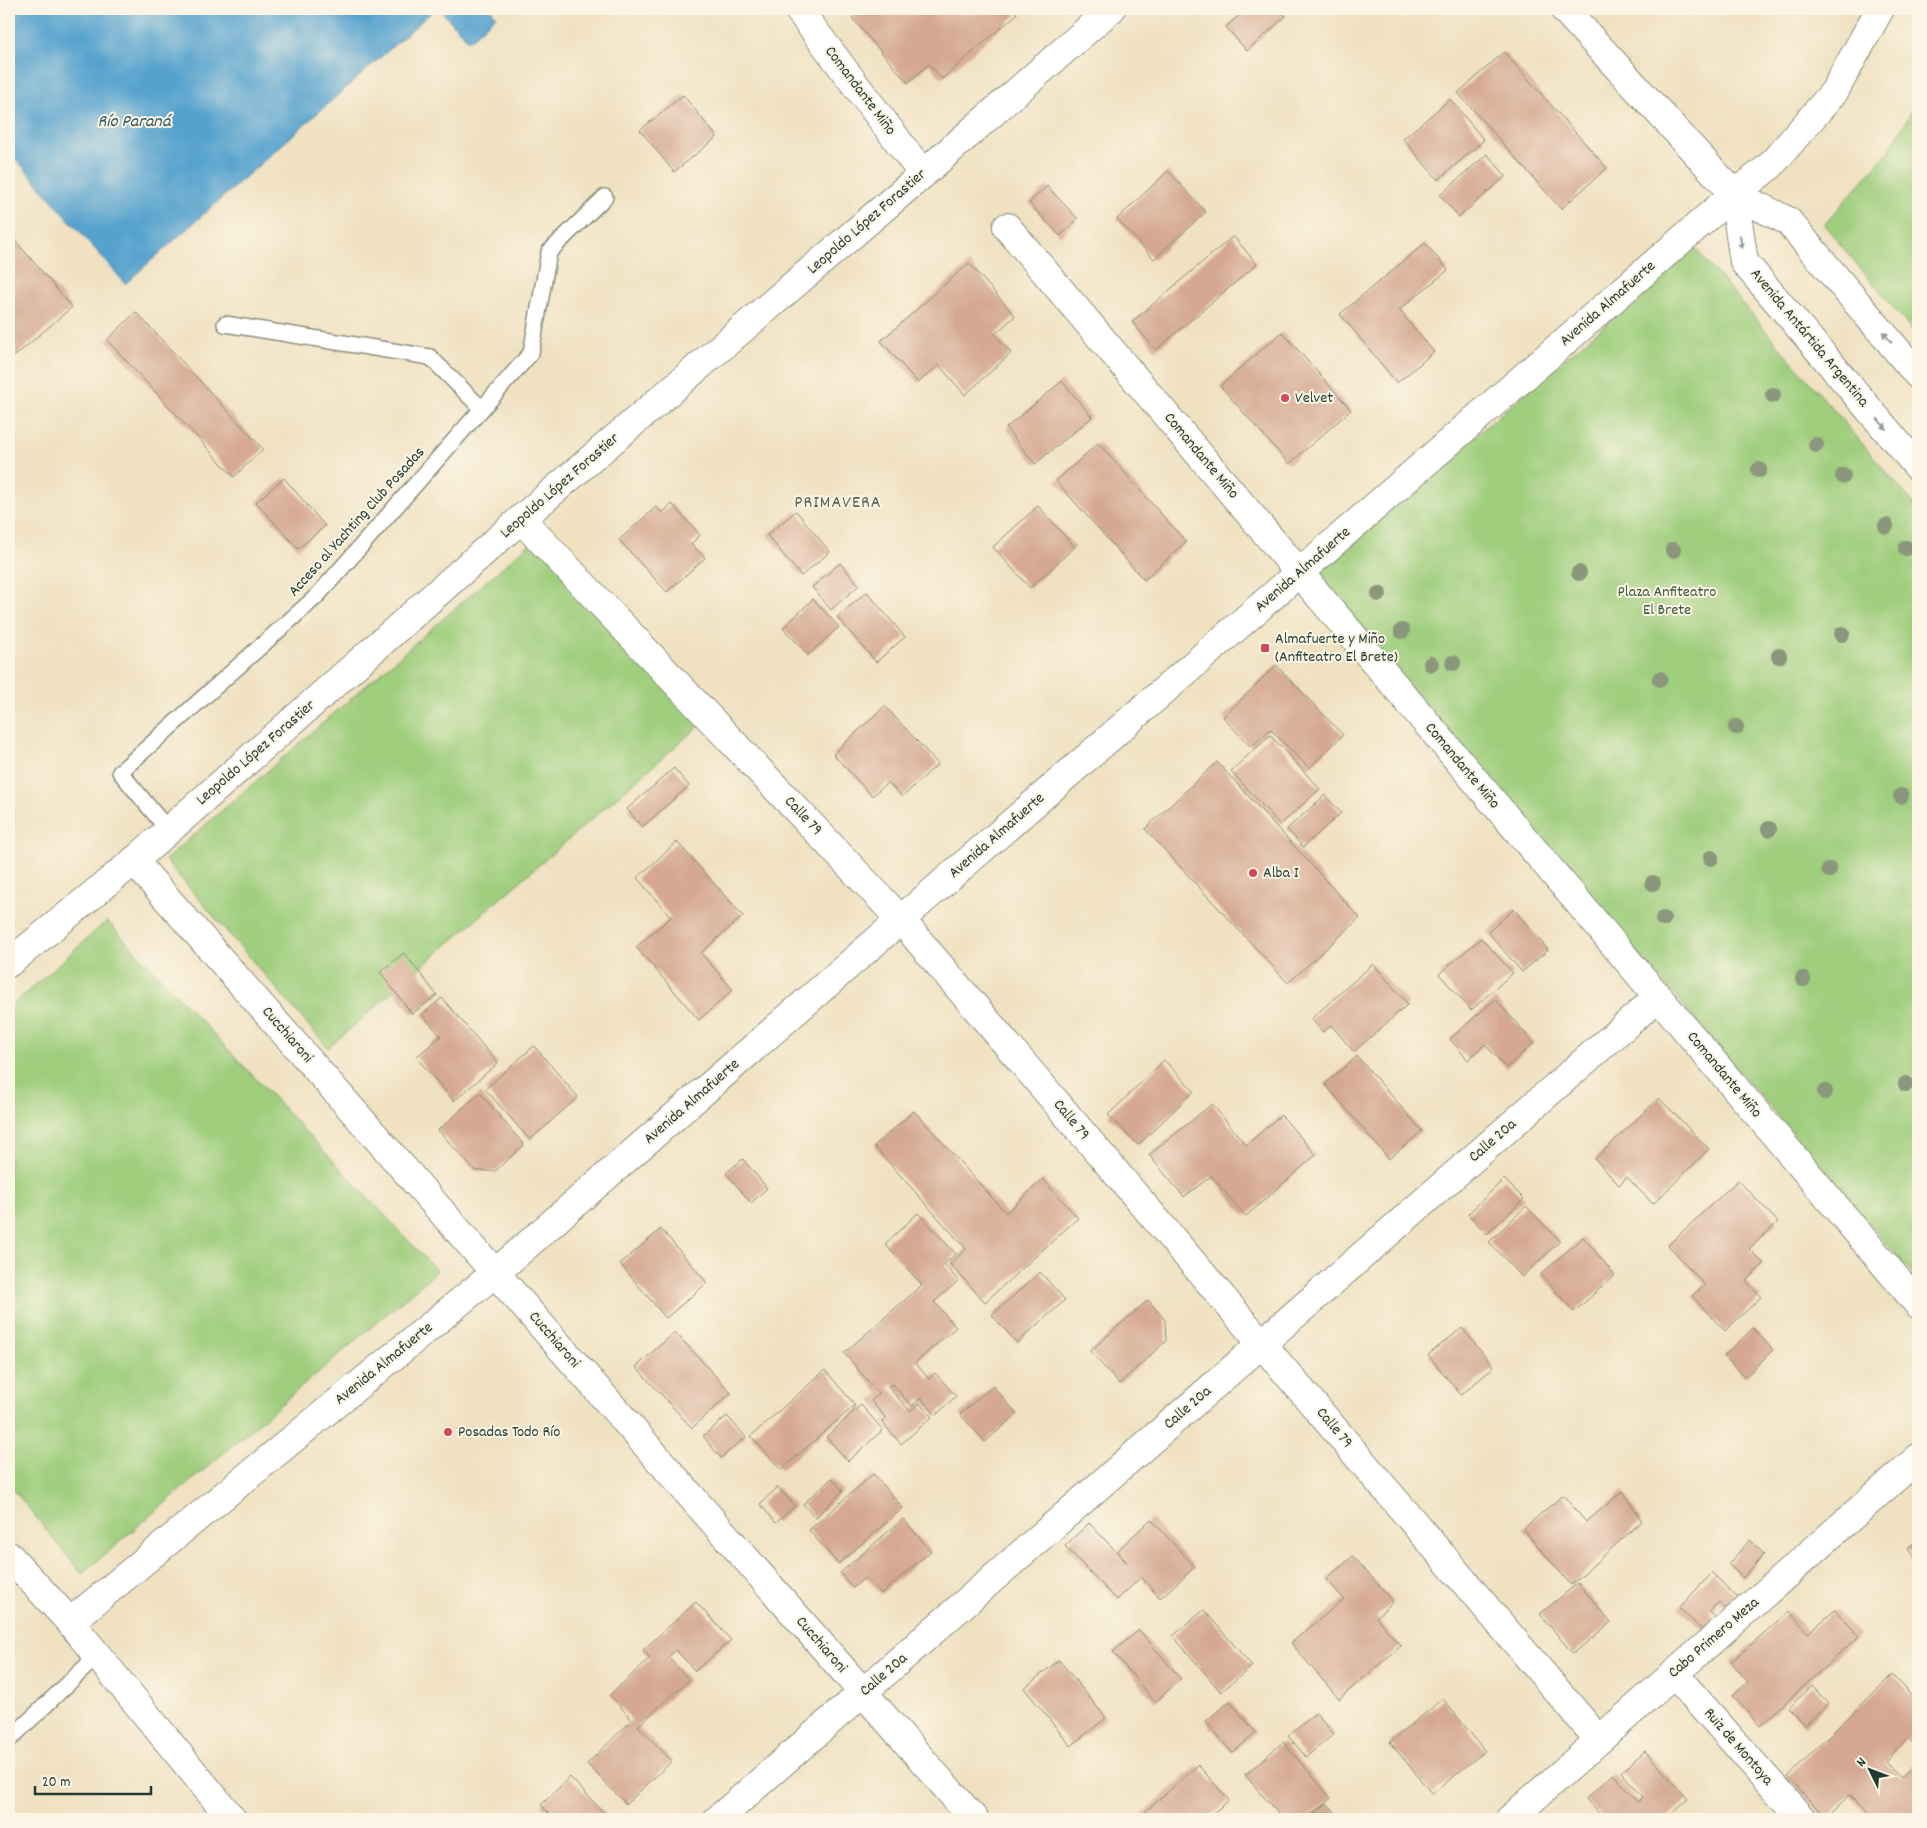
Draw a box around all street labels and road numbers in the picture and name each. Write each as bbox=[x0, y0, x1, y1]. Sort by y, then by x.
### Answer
street label: Comandante Miño bbox=[819, 41, 901, 141]
street label: Leopoldo López Forastier bbox=[802, 164, 932, 280]
street label: Avenida Almafuerte bbox=[1555, 256, 1661, 352]
street label: Avenida Antártida Argentina bbox=[1744, 264, 1874, 413]
street label: Comandante Miño bbox=[1158, 408, 1244, 504]
street label: Leopoldo López Forastier bbox=[495, 428, 625, 544]
street label: Acceso al Yachting Club Posadas bbox=[283, 442, 431, 602]
street label: Avenida Almafuerte bbox=[1250, 522, 1356, 618]
street label: Leopoldo López Forastier bbox=[191, 695, 321, 811]
street label: Comandante Miño bbox=[1419, 718, 1505, 814]
street label: Avenida Almafuerte bbox=[944, 788, 1050, 884]
street label: Calle 79 bbox=[778, 791, 828, 841]
street label: Cucchiaroni bbox=[256, 1001, 318, 1069]
street label: Comandante Miño bbox=[1681, 1027, 1767, 1123]
street label: Avenida Almafuerte bbox=[639, 1054, 745, 1150]
street label: Calle 79 bbox=[1047, 1095, 1095, 1145]
street label: Calle 20a bbox=[1464, 1113, 1522, 1168]
street label: Cucchiaroni bbox=[523, 1306, 585, 1374]
street label: Avenida Almafuerte bbox=[330, 1317, 438, 1411]
street label: Calle 20a bbox=[1159, 1380, 1217, 1435]
street label: Calle 79 bbox=[1310, 1403, 1358, 1453]
street label: Cabo Primero Meza bbox=[1663, 1592, 1765, 1684]
street label: Cucchiaroni bbox=[790, 1611, 852, 1679]
street label: Calle 20a bbox=[855, 1647, 913, 1702]
street label: Ruiz de Montoya bbox=[1698, 1703, 1779, 1791]

